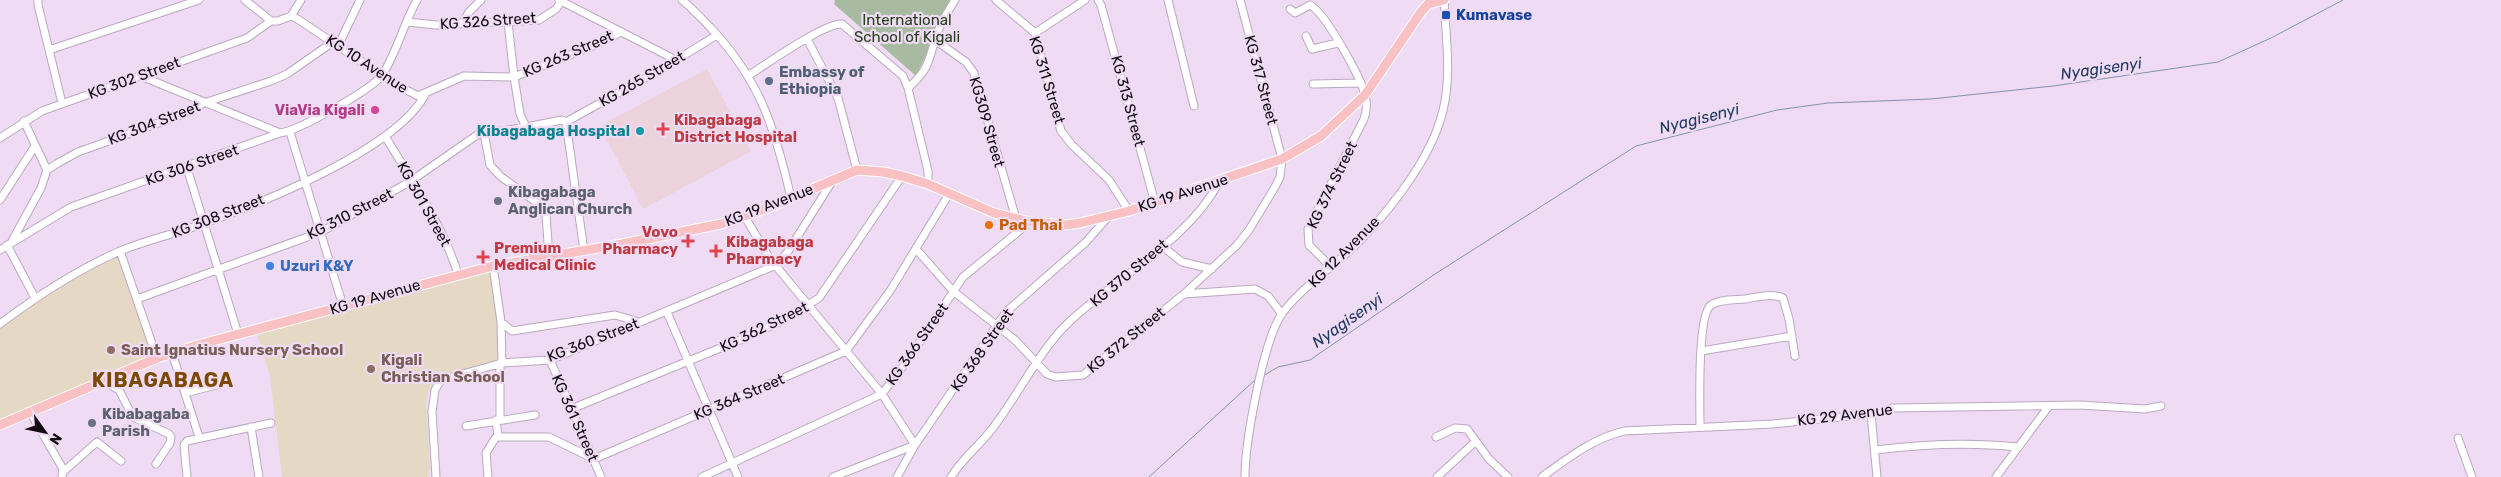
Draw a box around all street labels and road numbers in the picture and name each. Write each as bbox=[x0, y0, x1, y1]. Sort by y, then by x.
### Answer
street label: KG 326 Street bbox=[439, 9, 537, 33]
street label: KG 263 Street bbox=[520, 27, 616, 81]
street label: KG 10 Avenue bbox=[323, 31, 411, 97]
street label: KG 317 Street bbox=[1240, 33, 1282, 127]
street label: KG 311 Street bbox=[1025, 34, 1069, 126]
street label: KG 265 Street bbox=[596, 47, 688, 111]
street label: KG 302 Street bbox=[85, 53, 183, 103]
street label: KG 313 Street bbox=[1107, 53, 1149, 149]
street label: KG309 Street bbox=[966, 75, 1009, 169]
street label: KG 304 Street bbox=[105, 97, 203, 149]
street label: KG 374 Street bbox=[1303, 138, 1361, 232]
street label: KG 306 Street bbox=[143, 141, 241, 189]
street label: KG 301 Street bbox=[393, 158, 455, 250]
street label: KG 19 Avenue bbox=[1136, 170, 1230, 216]
street label: KG 19 Avenue bbox=[722, 180, 816, 230]
street label: KG 310 Street bbox=[304, 185, 396, 243]
street label: KG 308 Street bbox=[169, 190, 267, 242]
street label: KG 12 Avenue bbox=[1305, 213, 1383, 291]
street label: KG 370 Street bbox=[1087, 235, 1172, 311]
street label: KG 19 Avenue bbox=[328, 275, 422, 319]
street label: KG 362 Street bbox=[717, 298, 811, 356]
street label: KG 366 Street bbox=[882, 299, 952, 389]
street label: KG 372 Street bbox=[1083, 303, 1169, 377]
street label: KG 368 Street bbox=[947, 305, 1017, 395]
street label: KG 360 Street bbox=[545, 314, 642, 366]
street label: KG 364 Street bbox=[691, 370, 787, 424]
street label: KG 361 Street bbox=[548, 372, 602, 464]
street label: KG 29 Avenue bbox=[1796, 400, 1894, 430]

